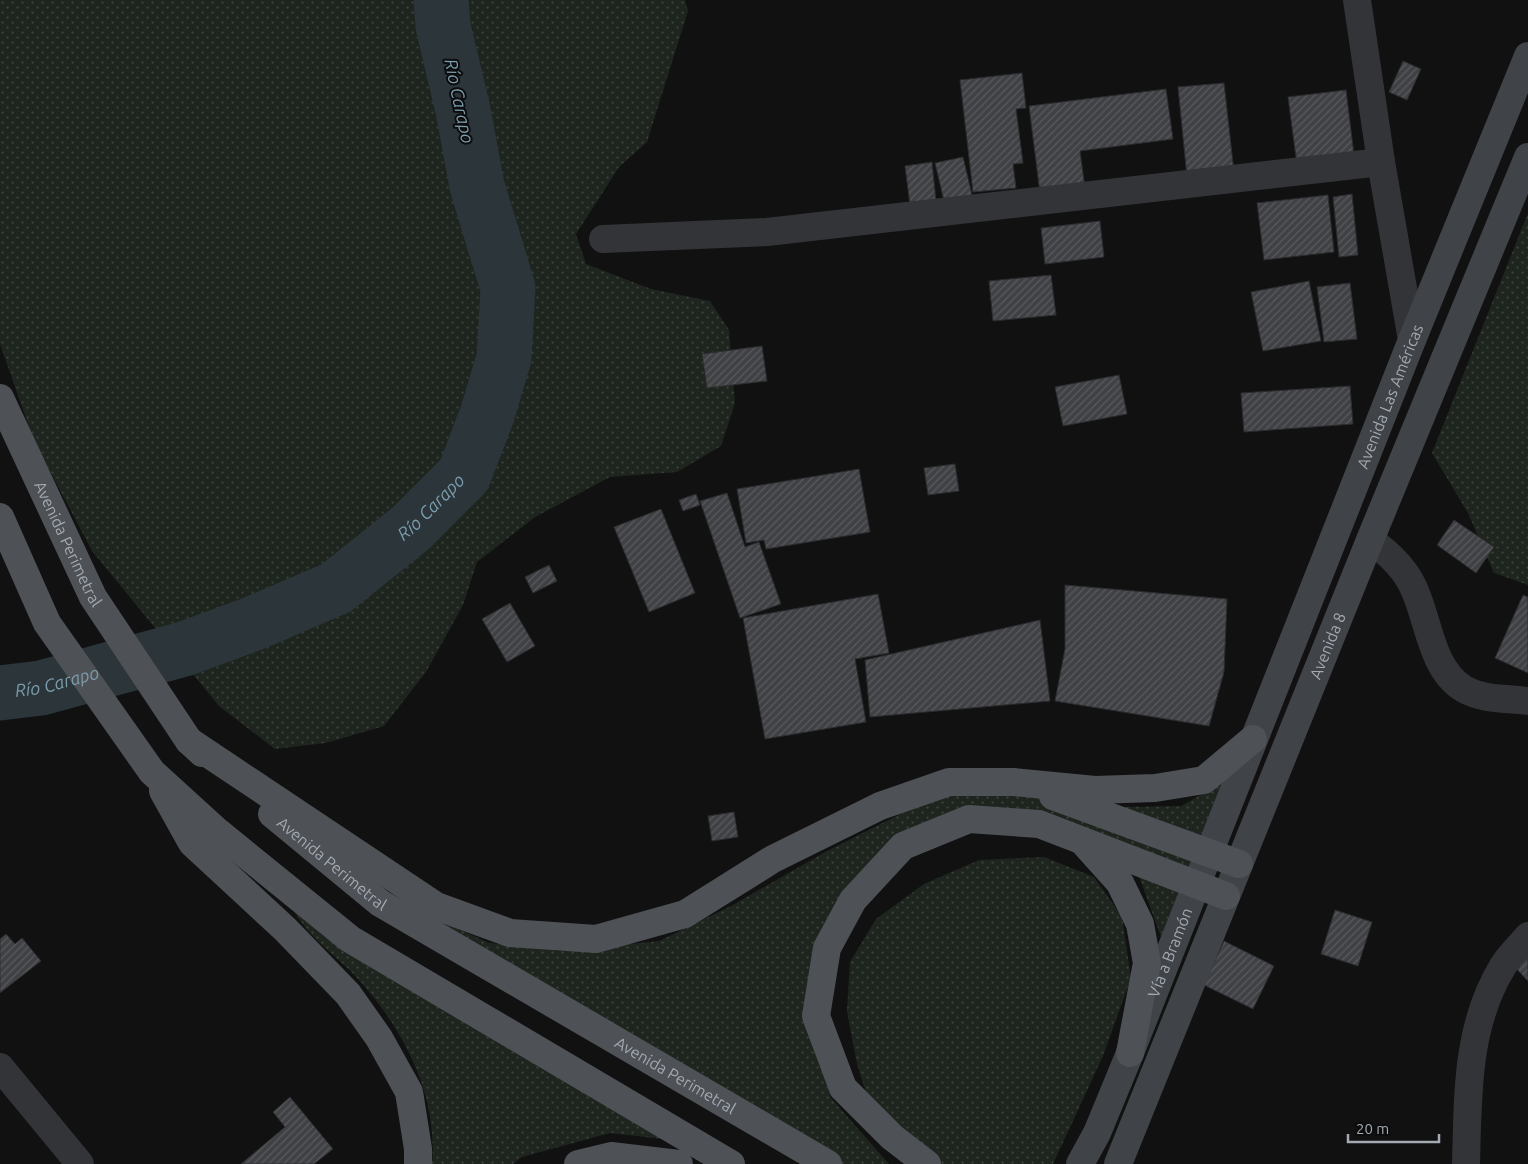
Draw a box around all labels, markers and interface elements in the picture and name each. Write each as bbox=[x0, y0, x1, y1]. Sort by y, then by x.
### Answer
water label: Río Carapo bbox=[441, 57, 479, 145]
street label: Avenida Las Américas bbox=[1353, 321, 1426, 471]
water label: Río Carapo bbox=[393, 469, 468, 544]
street label: Avenida Perimetral bbox=[31, 478, 106, 610]
street label: Avenida 8 bbox=[1306, 610, 1349, 682]
water label: Río Carapo bbox=[14, 662, 101, 700]
street label: Avenida Perimetral bbox=[274, 813, 390, 914]
street label: Vía a Bramón bbox=[1144, 905, 1196, 1000]
street label: Avenida Perimetral bbox=[612, 1033, 739, 1117]
scale bar bbox=[1348, 1112, 1439, 1144]
text: 20 m bbox=[1356, 1120, 1389, 1137]

